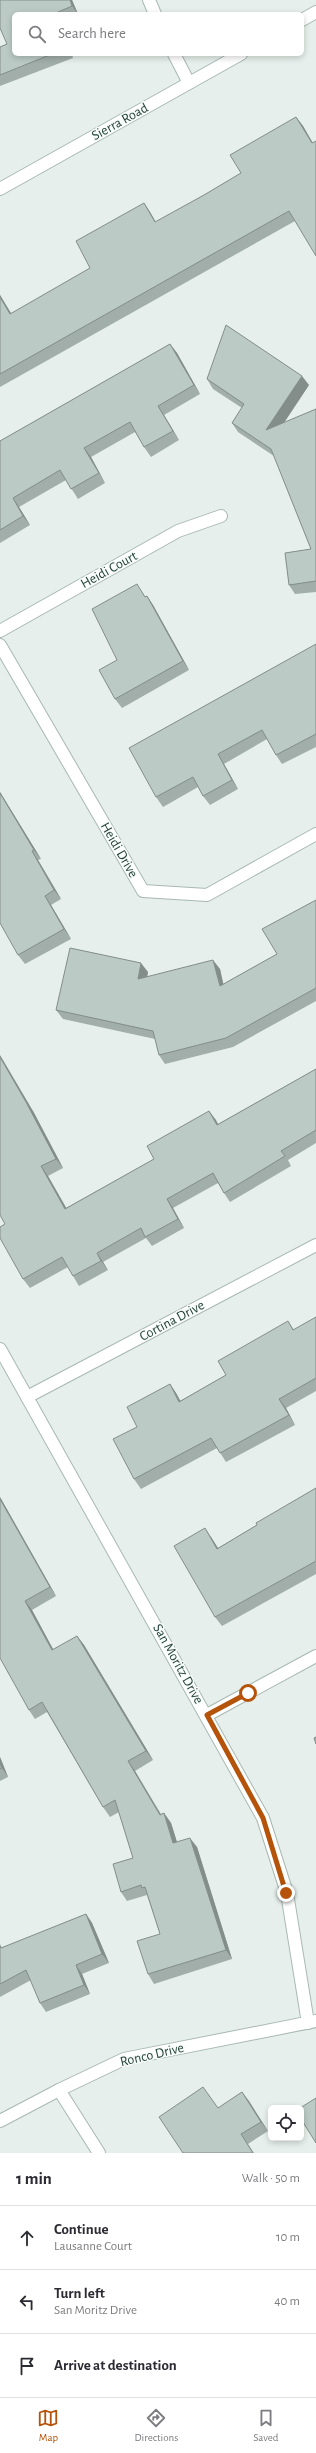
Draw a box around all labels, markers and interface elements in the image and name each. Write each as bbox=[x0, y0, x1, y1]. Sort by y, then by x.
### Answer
search box bbox=[12, 12, 304, 56]
icon: search bbox=[26, 23, 48, 45]
text: Search here bbox=[58, 26, 126, 41]
street label: Sierra Road bbox=[89, 101, 151, 143]
street label: Heidi Court bbox=[79, 549, 140, 591]
street label: Heidi Drive bbox=[98, 820, 140, 880]
street label: Cortina Drive bbox=[137, 1298, 207, 1344]
street label: San Moritz Drive bbox=[150, 1622, 206, 1706]
route start bbox=[239, 1684, 257, 1702]
route end bbox=[277, 1884, 295, 1902]
street label: Ronco Drive bbox=[119, 2041, 185, 2069]
map controls bbox=[268, 2105, 304, 2141]
button: locate bbox=[268, 2105, 304, 2141]
text: 1 min bbox=[16, 2170, 52, 2187]
text: Walk · 50 m bbox=[242, 2172, 300, 2185]
text: Continue bbox=[54, 2222, 109, 2237]
icon: ahead bbox=[16, 2227, 38, 2249]
text: 10 m bbox=[276, 2231, 300, 2244]
text: Lausanne Court bbox=[54, 2240, 132, 2253]
text: Turn left bbox=[54, 2286, 105, 2301]
icon: left bbox=[16, 2291, 38, 2313]
text: 40 m bbox=[274, 2295, 300, 2308]
text: San Moritz Drive bbox=[54, 2304, 137, 2317]
icon: arrive bbox=[16, 2355, 38, 2377]
text: Arrive at destination bbox=[54, 2358, 177, 2373]
tab: Map bbox=[37, 2407, 59, 2444]
tab: Directions bbox=[134, 2407, 178, 2444]
tab: Saved bbox=[253, 2407, 278, 2444]

